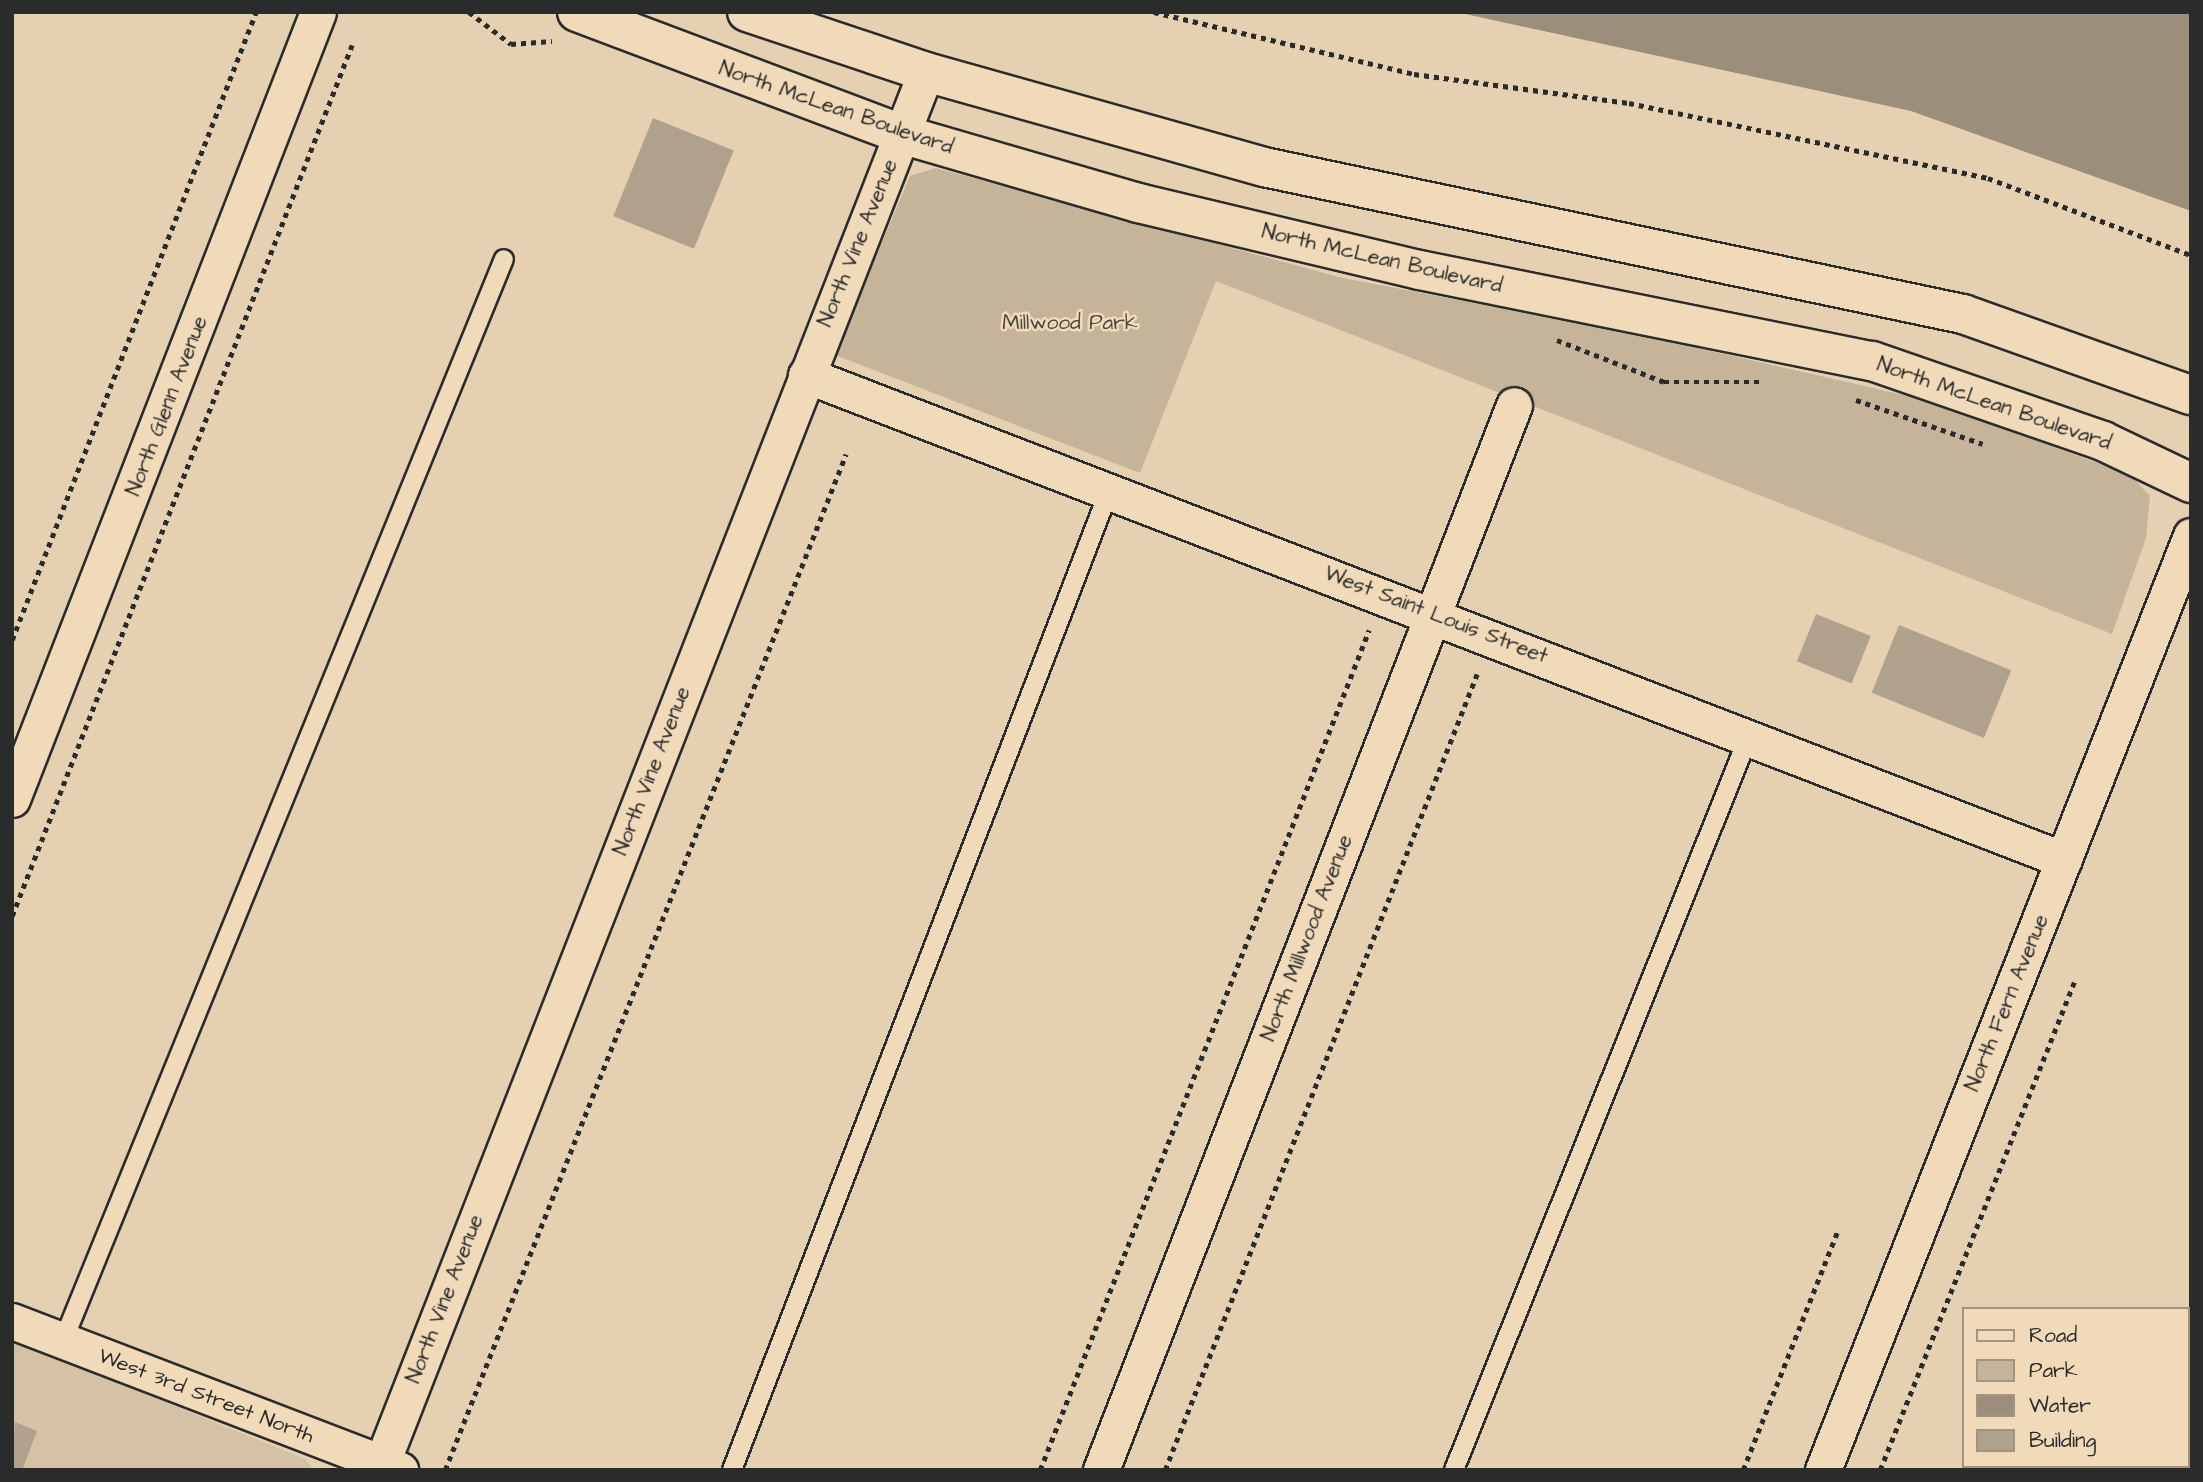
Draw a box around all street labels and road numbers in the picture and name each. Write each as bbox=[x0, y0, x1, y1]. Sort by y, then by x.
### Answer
street label: North McLean Boulevard bbox=[716, 56, 956, 160]
street label: North Vine Avenue bbox=[813, 155, 903, 331]
street label: North McLean Boulevard bbox=[1259, 219, 1505, 299]
street label: North Glenn Avenue bbox=[121, 312, 213, 500]
street label: North McLean Boulevard bbox=[1874, 352, 2114, 456]
street label: West Saint Louis Street bbox=[1321, 561, 1551, 669]
street label: North Vine Avenue bbox=[608, 683, 696, 859]
street label: North Millwood Avenue bbox=[1256, 831, 1358, 1045]
street label: North Fern Avenue bbox=[1960, 911, 2054, 1095]
street label: North Vine Avenue bbox=[401, 1211, 489, 1387]
street label: West 3rd Street North bbox=[95, 1343, 317, 1449]

